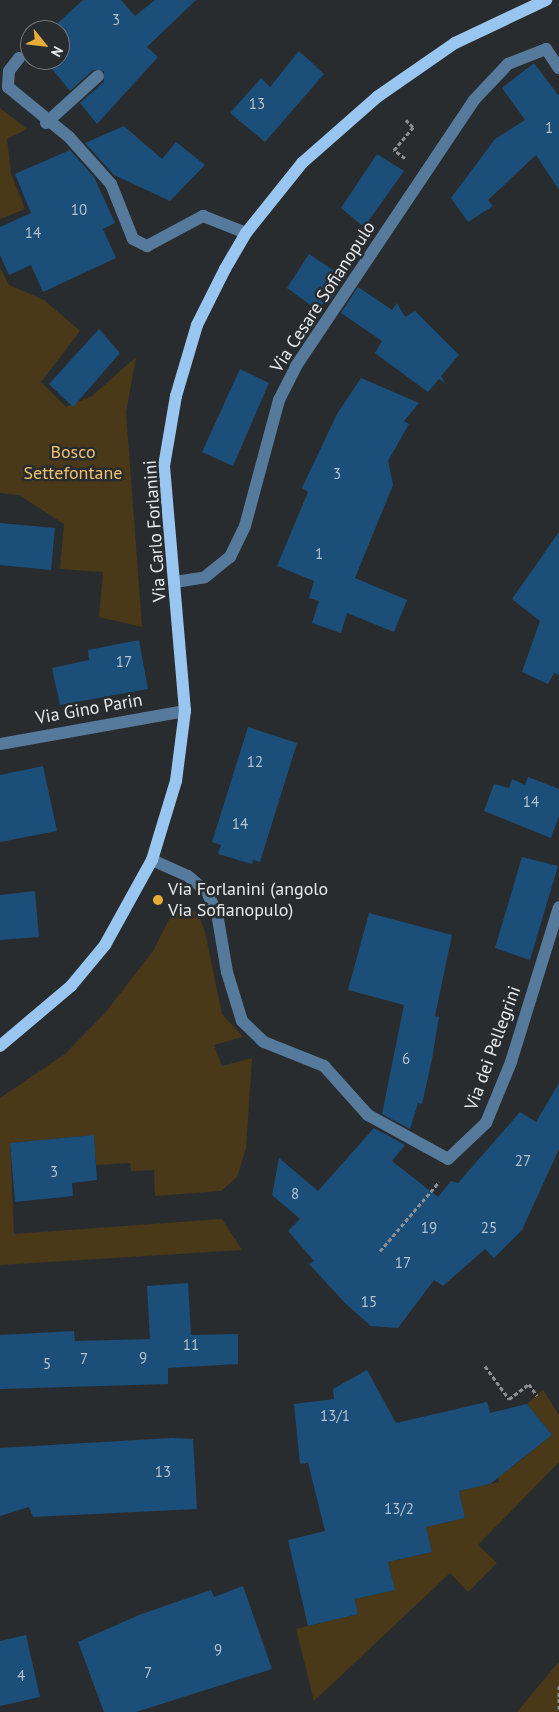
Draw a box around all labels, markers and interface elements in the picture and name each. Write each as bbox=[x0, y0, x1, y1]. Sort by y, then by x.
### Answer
house number: 3 bbox=[112, 11, 120, 29]
north arrow bbox=[20, 20, 70, 70]
text: N bbox=[47, 43, 67, 60]
house number: 13 bbox=[249, 95, 265, 113]
house number: 1 bbox=[545, 119, 553, 137]
house number: 10 bbox=[71, 201, 87, 219]
street label: Via Cesare Sofianopulo bbox=[266, 217, 380, 377]
house number: 14 bbox=[25, 224, 41, 242]
park label: Bosco Settefontane bbox=[24, 442, 122, 484]
street label: Via Carlo Forlanini bbox=[139, 459, 171, 603]
house number: 3 bbox=[333, 465, 341, 483]
house number: 1 bbox=[315, 545, 323, 563]
house number: 17 bbox=[116, 653, 132, 671]
street label: Via Gino Parin bbox=[34, 689, 144, 729]
house number: 12 bbox=[247, 753, 263, 771]
house number: 14 bbox=[523, 793, 539, 811]
house number: 14 bbox=[232, 815, 248, 833]
place label: Via Forlanini (angolo Via Sofianopulo) bbox=[168, 879, 328, 922]
marker: Via Forlanini (angolo Via Sofianopulo) bbox=[152, 894, 164, 906]
street label: Via dei Pellegrini bbox=[461, 983, 525, 1113]
house number: 6 bbox=[402, 1050, 410, 1068]
house number: 27 bbox=[515, 1152, 531, 1170]
house number: 3 bbox=[50, 1163, 58, 1181]
house number: 8 bbox=[291, 1185, 299, 1203]
house number: 19 bbox=[421, 1219, 437, 1237]
house number: 25 bbox=[481, 1219, 497, 1237]
house number: 17 bbox=[395, 1254, 411, 1272]
house number: 15 bbox=[361, 1293, 377, 1311]
house number: 11 bbox=[183, 1336, 199, 1354]
house number: 9 bbox=[139, 1349, 147, 1367]
house number: 7 bbox=[80, 1350, 88, 1368]
house number: 5 bbox=[43, 1355, 51, 1373]
house number: 13/1 bbox=[320, 1407, 350, 1425]
house number: 13 bbox=[155, 1463, 171, 1481]
house number: 13/2 bbox=[384, 1500, 414, 1518]
house number: 9 bbox=[214, 1641, 222, 1659]
house number: 7 bbox=[144, 1664, 152, 1682]
house number: 4 bbox=[17, 1667, 25, 1685]

